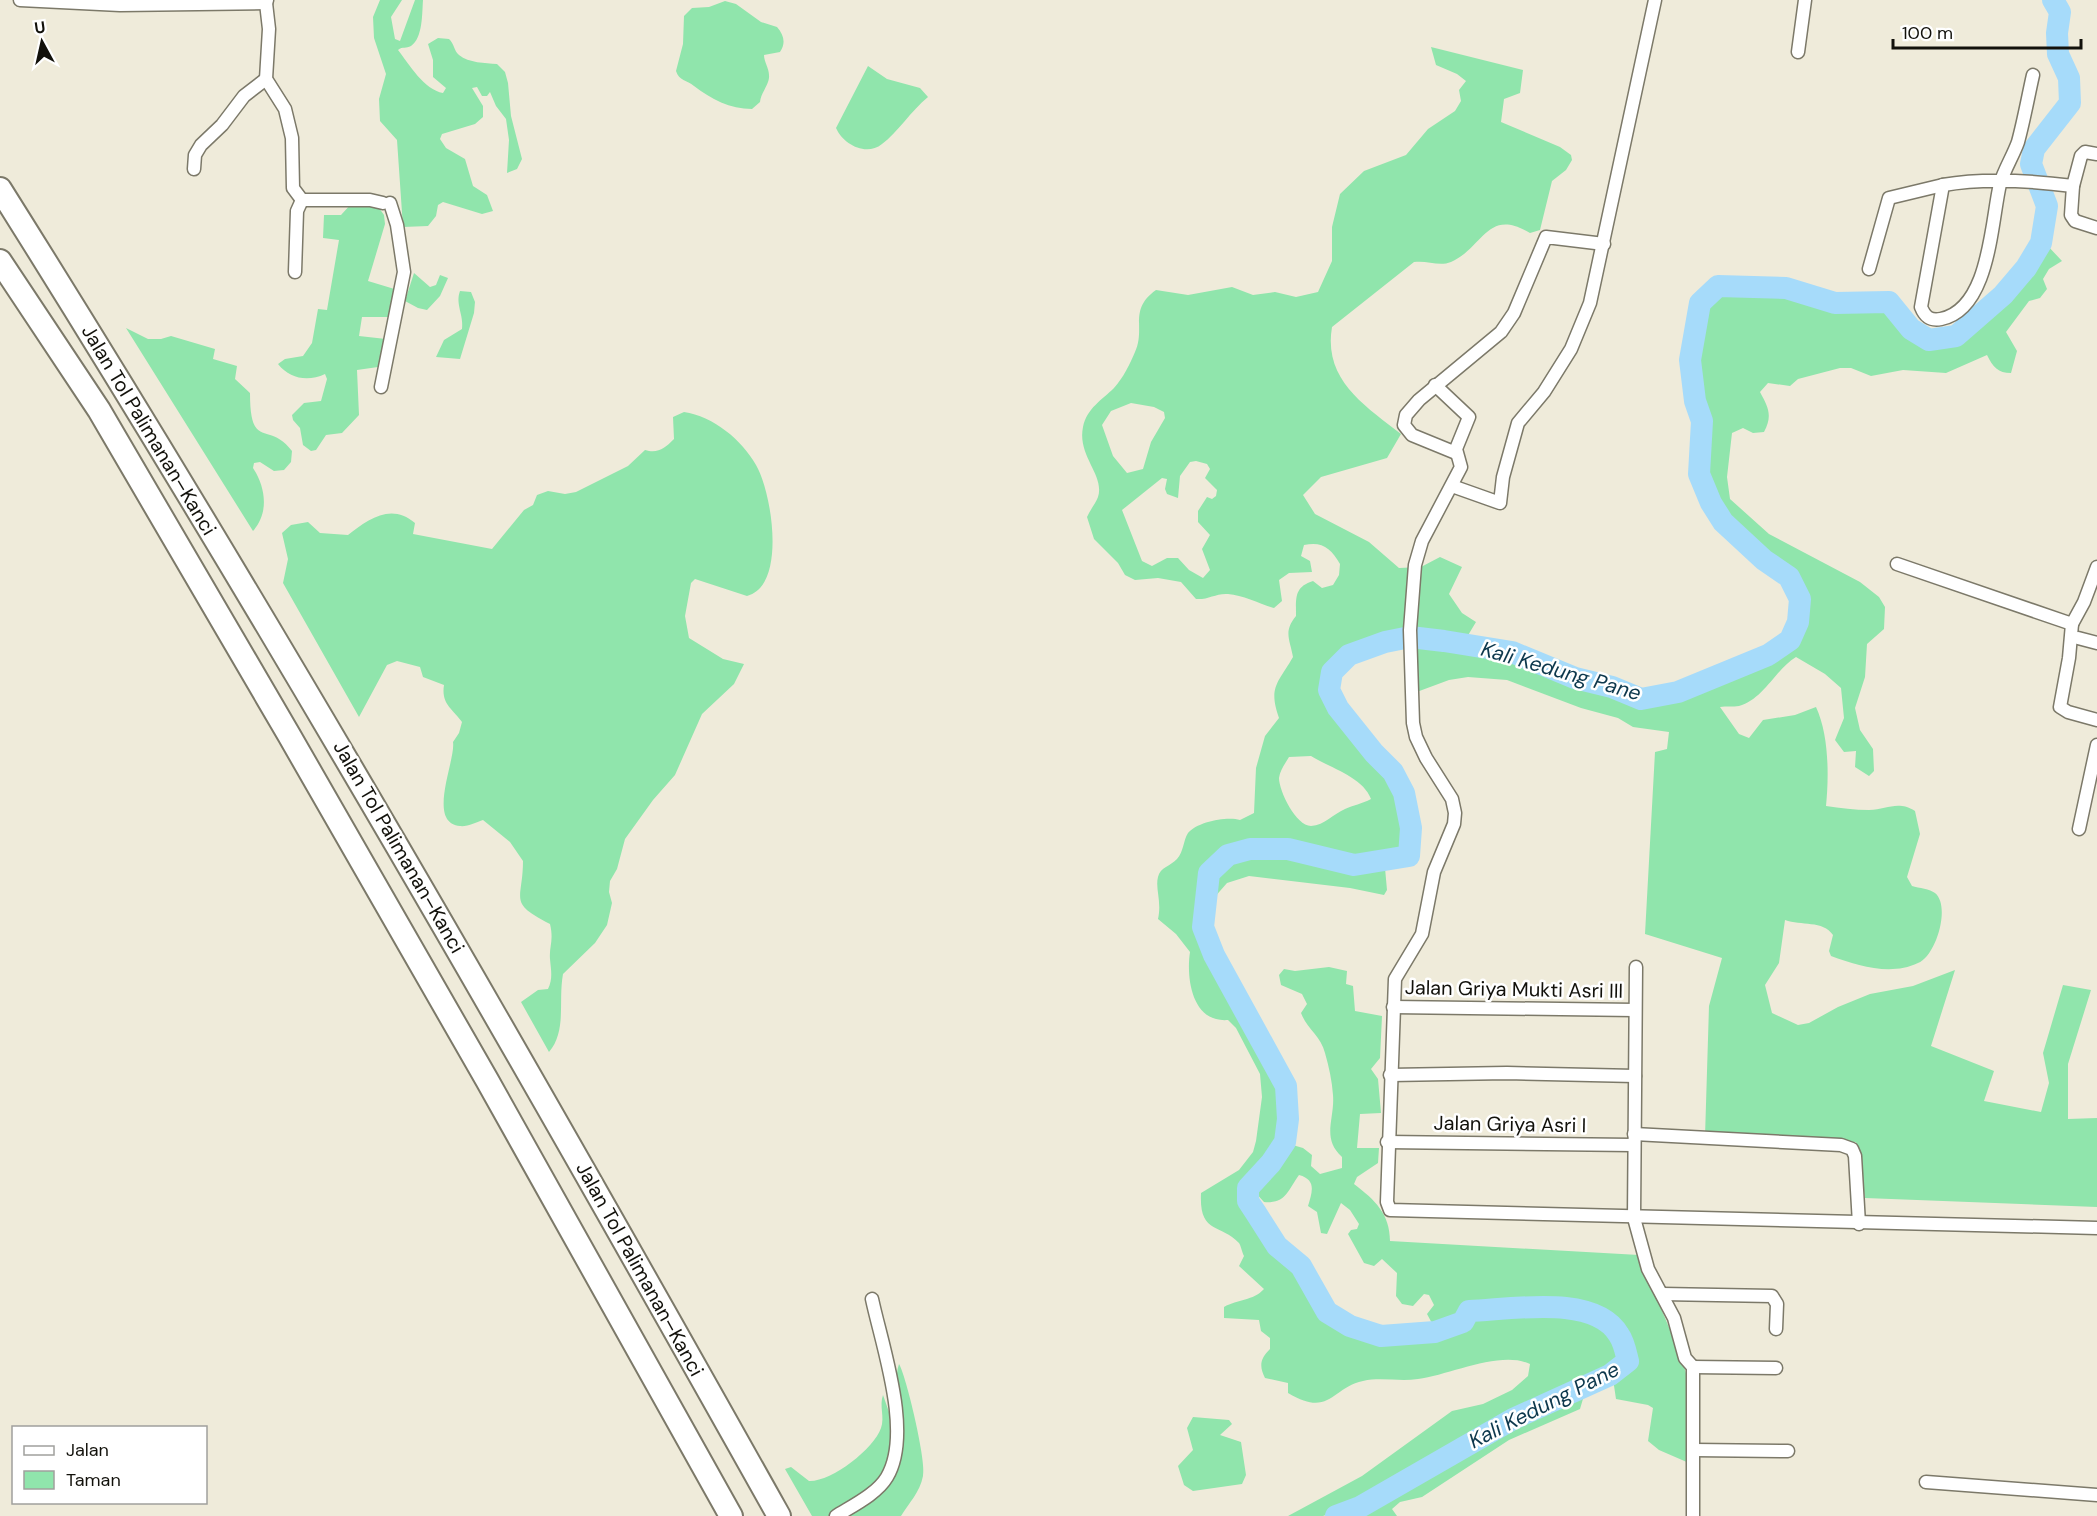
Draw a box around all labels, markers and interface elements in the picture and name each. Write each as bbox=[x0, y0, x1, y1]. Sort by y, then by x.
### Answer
north arrow bbox=[12, 12, 72, 72]
scale bar bbox=[1893, 12, 2080, 50]
text: U bbox=[33, 16, 47, 39]
text: 100 m bbox=[1902, 21, 1953, 45]
street label: Jalan Tol Palimanan–Kanci bbox=[76, 320, 222, 540]
water label: Kali Kedung Pane bbox=[1478, 635, 1644, 707]
street label: Jalan Tol Palimanan–Kanci bbox=[327, 736, 471, 958]
street label: Jalan Griya Mukti Asri III bbox=[1405, 974, 1623, 1004]
street label: Jalan Griya Asri I bbox=[1433, 1110, 1587, 1138]
street label: Jalan Tol Palimanan–Kanci bbox=[570, 1157, 710, 1381]
water label: Kali Kedung Pane bbox=[1464, 1355, 1624, 1455]
legend bbox=[12, 1426, 207, 1504]
text: Jalan bbox=[66, 1438, 109, 1462]
text: Taman bbox=[66, 1468, 121, 1492]

